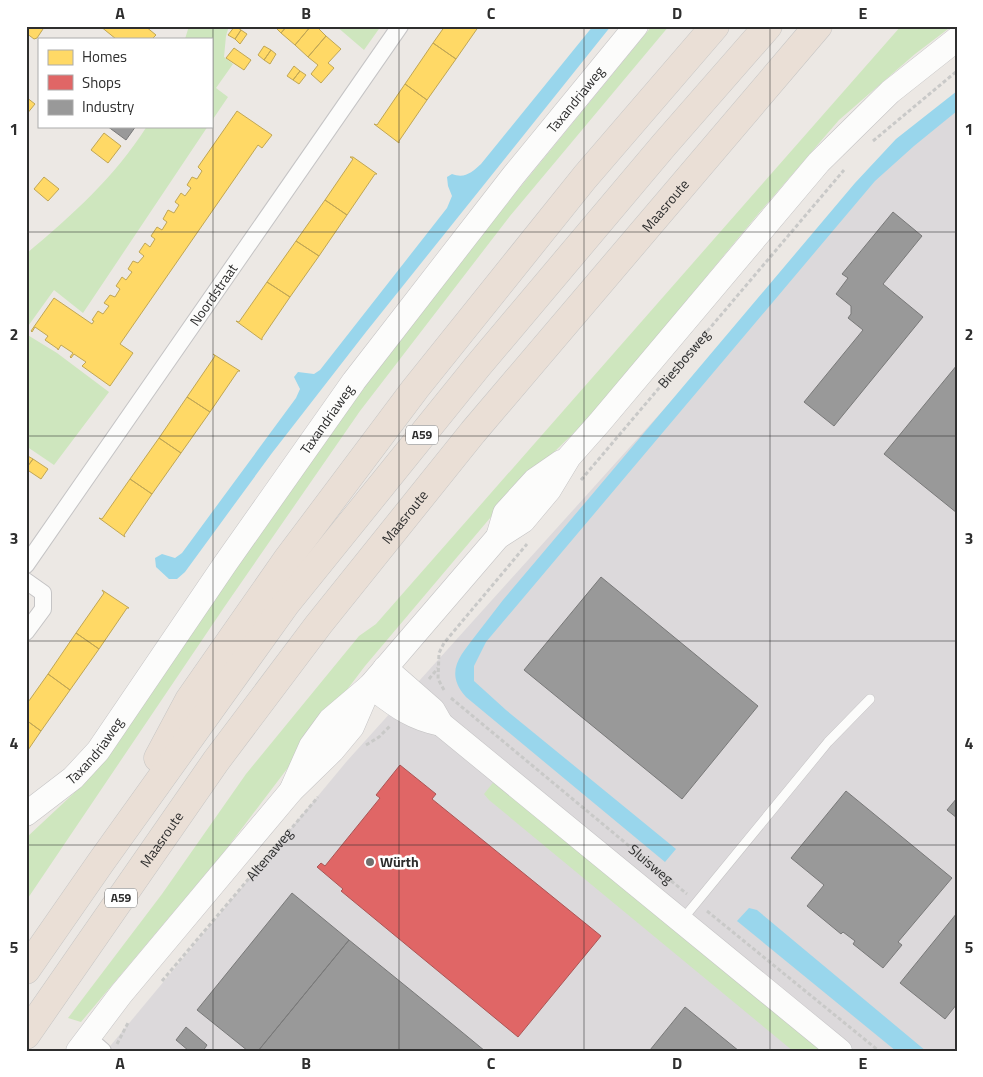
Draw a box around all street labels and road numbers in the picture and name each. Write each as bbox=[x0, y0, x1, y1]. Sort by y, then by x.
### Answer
street label: Taxandriaweg bbox=[541, 61, 609, 137]
street label: Maasroute bbox=[636, 174, 694, 236]
street label: Noordstraat bbox=[184, 259, 242, 330]
street label: Biesbosweg bbox=[652, 324, 715, 392]
street label: Taxandriaweg bbox=[295, 380, 359, 458]
road number: A59 bbox=[406, 426, 438, 444]
street label: Maasroute bbox=[376, 485, 433, 548]
street label: Taxandriaweg bbox=[62, 713, 128, 789]
street label: Maasroute bbox=[134, 807, 188, 871]
street label: Altenaweg bbox=[241, 823, 297, 885]
street label: Sluisweg bbox=[624, 839, 678, 889]
road number: A59 bbox=[105, 888, 137, 908]

